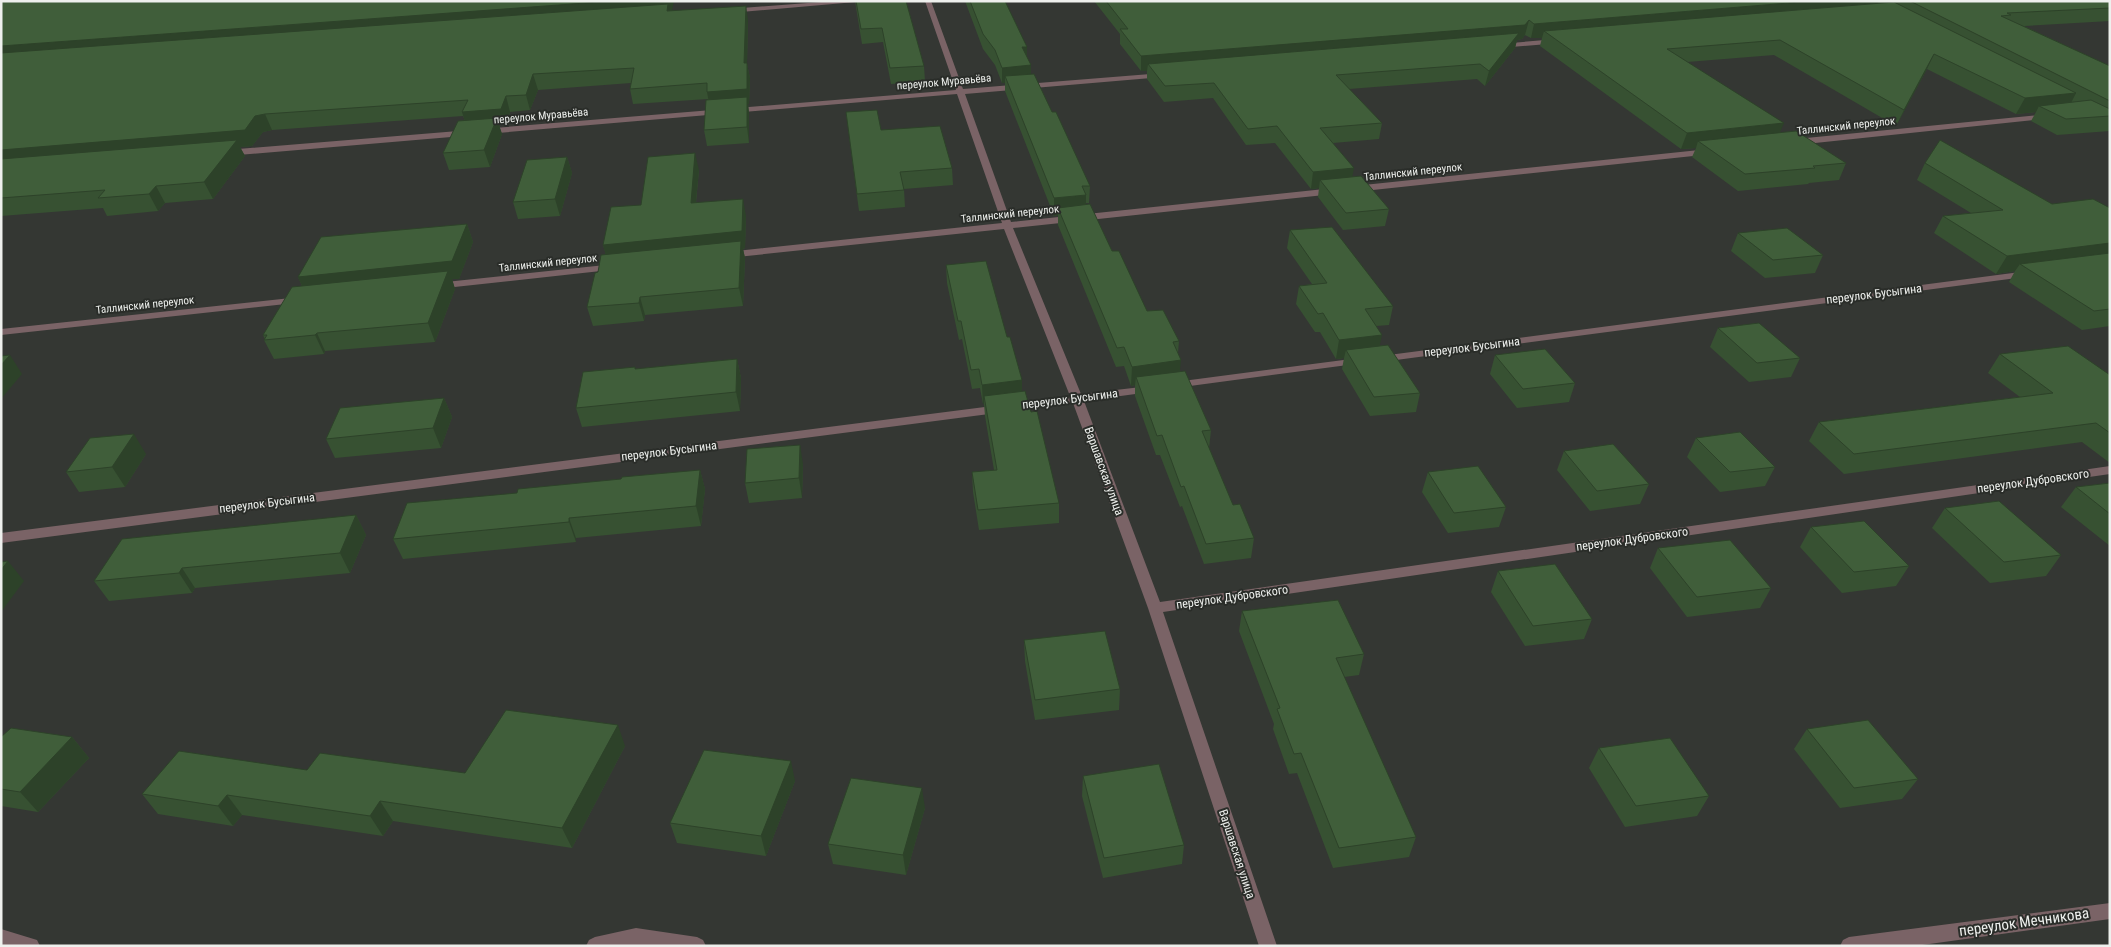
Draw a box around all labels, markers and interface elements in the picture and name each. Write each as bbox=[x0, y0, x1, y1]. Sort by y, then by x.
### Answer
street label: переулок Муравьёва bbox=[896, 71, 992, 93]
street label: переулок Муравьёва bbox=[493, 105, 589, 127]
street label: Таллинский переулок bbox=[1796, 114, 1897, 138]
street label: Таллинский переулок bbox=[1363, 160, 1464, 184]
street label: Таллинский переулок bbox=[960, 202, 1061, 226]
street label: Таллинский переулок bbox=[498, 251, 599, 275]
street label: переулок Бусыгина bbox=[1825, 281, 1923, 307]
street label: Таллинский переулок bbox=[95, 293, 196, 317]
street label: переулок Бусыгина bbox=[1423, 334, 1521, 360]
street label: переулок Бусыгина bbox=[1021, 386, 1119, 412]
street label: Варшавская улица bbox=[1082, 425, 1127, 517]
street label: переулок Бусыгина bbox=[620, 438, 718, 464]
street label: переулок Дубровского bbox=[1976, 466, 2090, 496]
street label: переулок Бусыгина bbox=[218, 490, 316, 516]
street label: переулок Дубровского bbox=[1575, 524, 1689, 554]
street label: переулок Дубровского bbox=[1175, 582, 1289, 612]
street label: Варшавская улица bbox=[1216, 808, 1258, 901]
street label: переулок Мечникова bbox=[1958, 904, 2090, 940]

